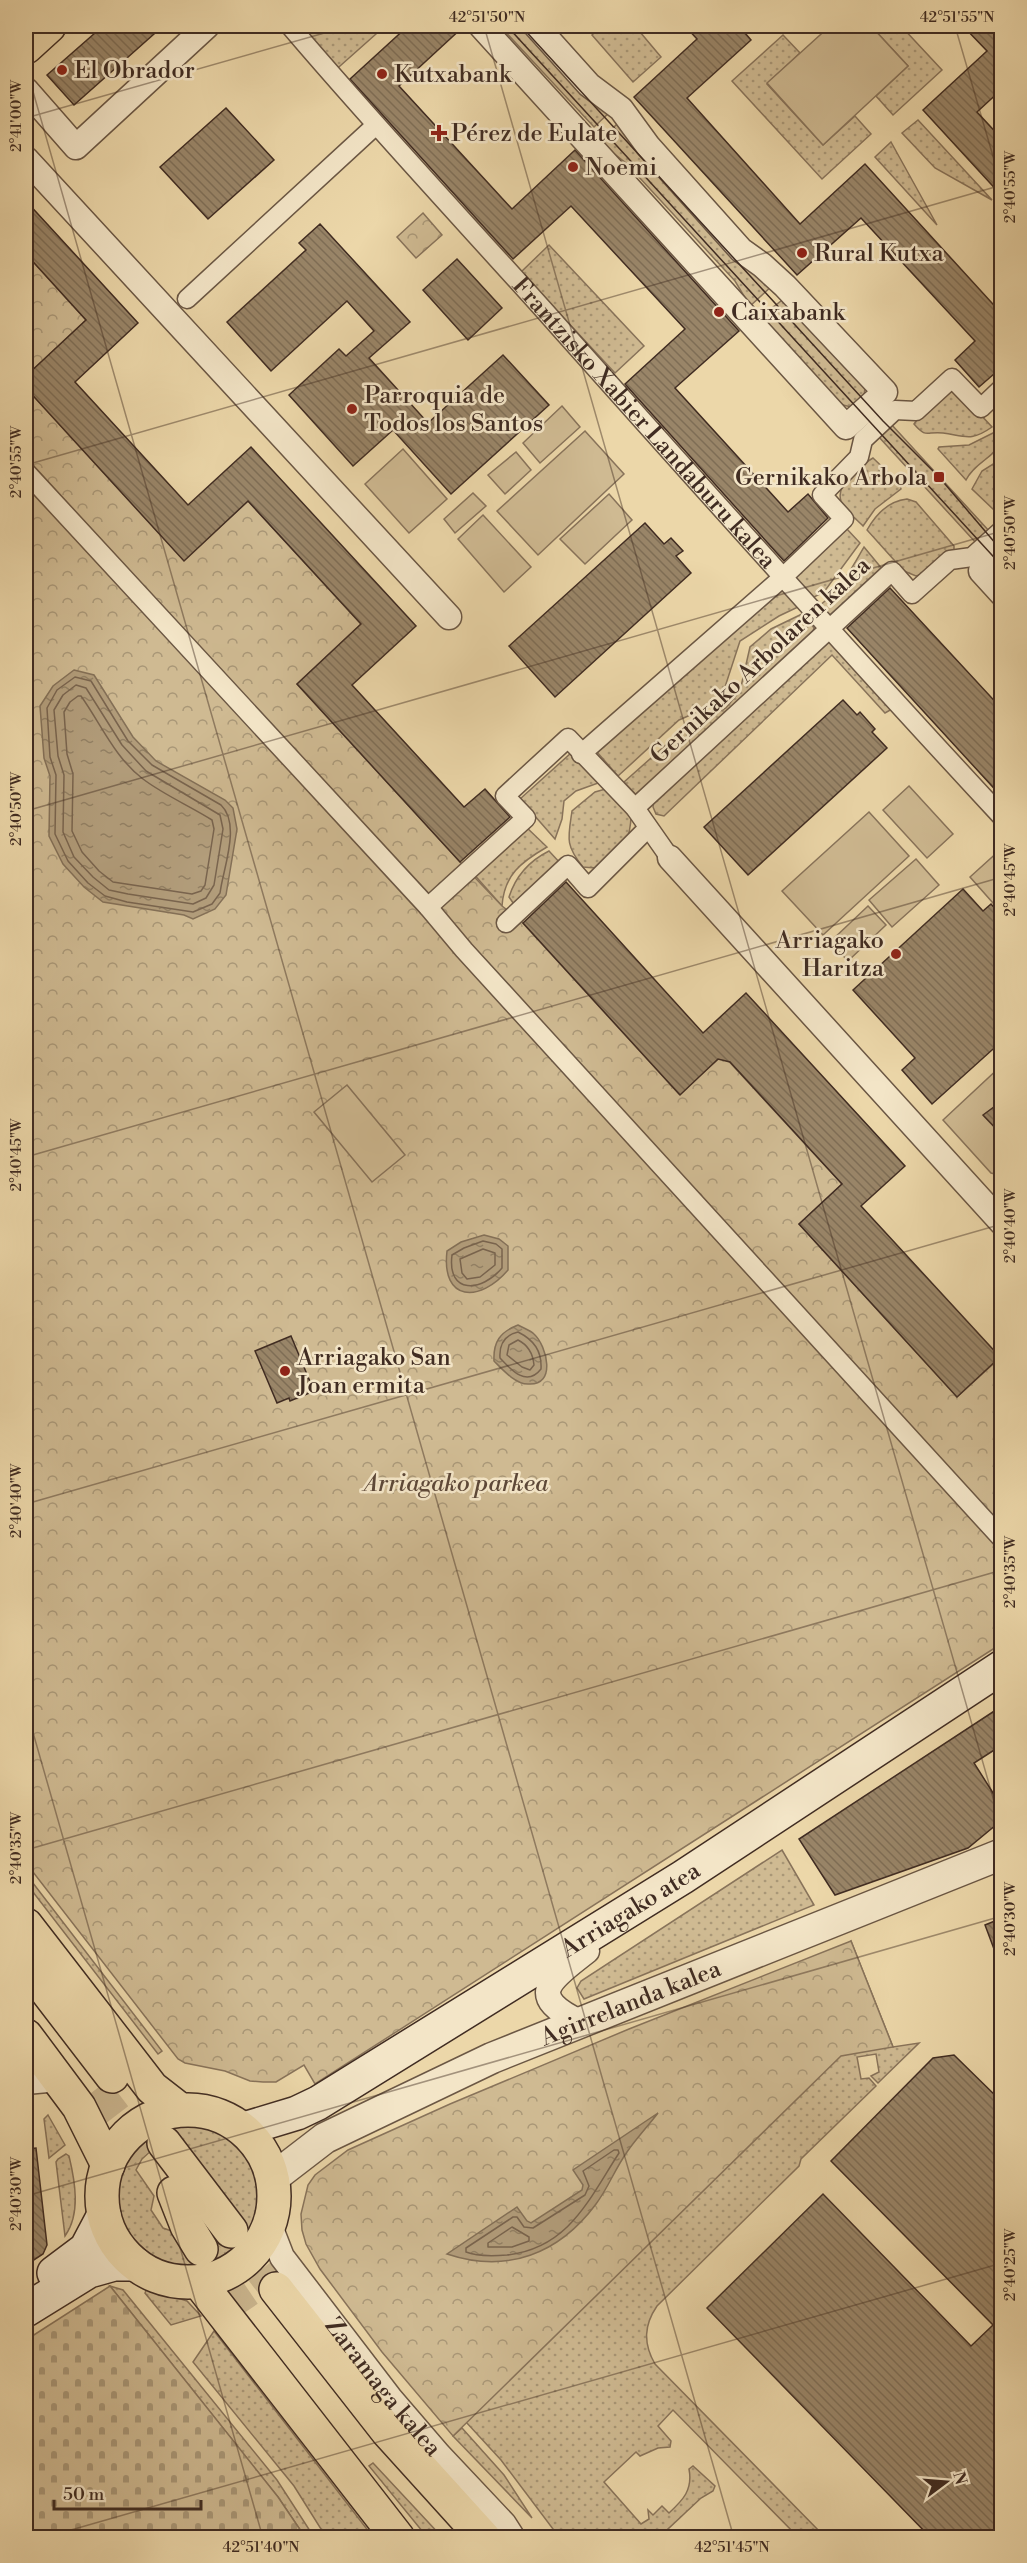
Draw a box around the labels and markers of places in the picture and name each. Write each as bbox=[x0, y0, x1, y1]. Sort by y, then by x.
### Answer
place label: El Obrador bbox=[74, 56, 195, 86]
place label: Kutxabank bbox=[394, 60, 513, 90]
marker: El Obrador bbox=[55, 63, 69, 77]
marker: Kutxabank bbox=[375, 67, 389, 81]
place label: Pérez de Eulate bbox=[451, 119, 617, 149]
marker: Pérez de Eulate bbox=[432, 126, 446, 140]
place label: Noemi bbox=[585, 153, 657, 183]
marker: Noemi bbox=[566, 160, 580, 174]
place label: Rural Kutxa bbox=[814, 239, 944, 269]
marker: Rural Kutxa bbox=[795, 246, 809, 260]
place label: Caixabank bbox=[731, 298, 846, 328]
marker: Caixabank bbox=[712, 305, 726, 319]
place label: Parroquia de Todos los Santos bbox=[364, 381, 543, 439]
marker: Parroquia de Todos los Santos bbox=[345, 402, 359, 416]
place label: Gernikako Arbola bbox=[735, 463, 928, 493]
marker: Gernikako Arbola bbox=[932, 470, 946, 484]
place label: Arriagako Haritza bbox=[774, 926, 885, 984]
marker: Arriagako Haritza bbox=[889, 947, 903, 961]
place label: Arriagako San Joan ermita bbox=[296, 1343, 451, 1401]
marker: Arriagako San Joan ermita bbox=[278, 1364, 292, 1378]

